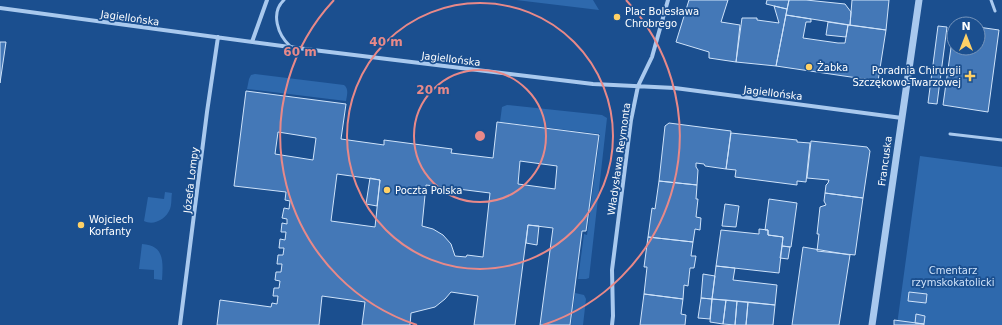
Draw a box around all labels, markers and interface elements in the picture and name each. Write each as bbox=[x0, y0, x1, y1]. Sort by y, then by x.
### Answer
place label: Plac Bolesława Chrobrego bbox=[625, 6, 699, 29]
street label: Jagiellońska bbox=[99, 8, 160, 28]
marker: Plac Bolesława Chrobrego bbox=[612, 12, 622, 22]
north arrow bbox=[946, 16, 986, 56]
text: N bbox=[961, 20, 971, 33]
text: 40 m bbox=[369, 35, 403, 49]
text: 60 m bbox=[283, 45, 317, 59]
street label: Jagiellońska bbox=[420, 50, 481, 68]
place label: Żabka bbox=[817, 61, 848, 73]
marker: Żabka bbox=[804, 62, 814, 72]
place label: Poradnia Chirurgii Szczękowo-Twarzowej bbox=[852, 65, 961, 88]
marker: Poradnia Chirurgii Szczękowo-Twarzowej bbox=[964, 70, 976, 82]
text: 20 m bbox=[416, 83, 450, 97]
street label: Jagiellońska bbox=[742, 84, 803, 102]
street label: Władysława Reymonta bbox=[606, 102, 632, 216]
centre of rings bbox=[473, 129, 487, 143]
street label: Francuska bbox=[876, 135, 894, 187]
street label: Józefa Lompy bbox=[181, 146, 201, 215]
marker: Poczta Polska bbox=[382, 185, 392, 195]
place label: Poczta Polska bbox=[395, 185, 462, 196]
place label: Wojciech Korfanty bbox=[89, 214, 133, 237]
marker: Wojciech Korfanty bbox=[76, 220, 86, 230]
park label: Cmentarz rzymskokatolicki bbox=[911, 265, 995, 288]

